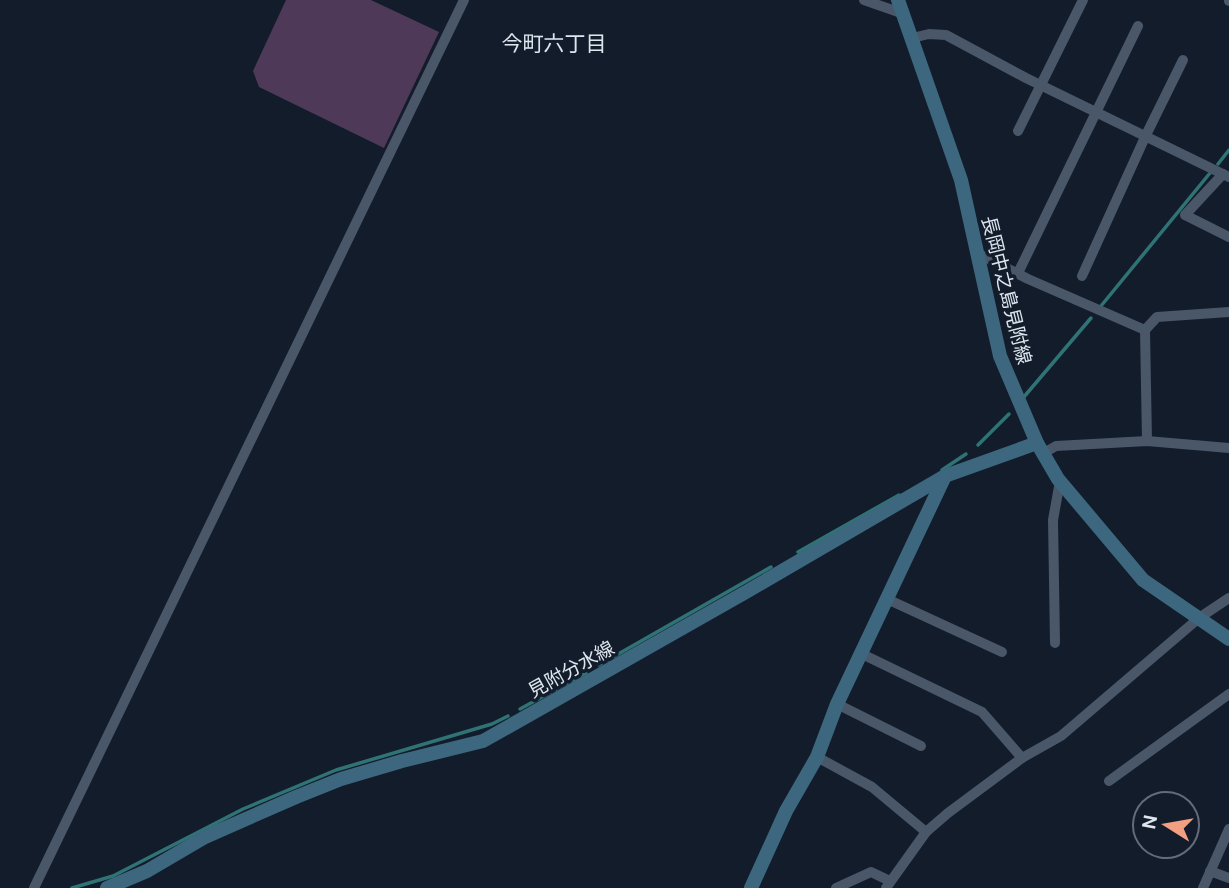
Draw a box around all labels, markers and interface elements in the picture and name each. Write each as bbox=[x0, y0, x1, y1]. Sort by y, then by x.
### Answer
district label: 今町六丁目 bbox=[502, 30, 607, 58]
street label: 長岡中之島見附線 bbox=[976, 213, 1037, 367]
street label: 見附分水線 bbox=[524, 635, 619, 703]
north arrow bbox=[1131, 790, 1201, 860]
text: N bbox=[1136, 813, 1163, 831]

